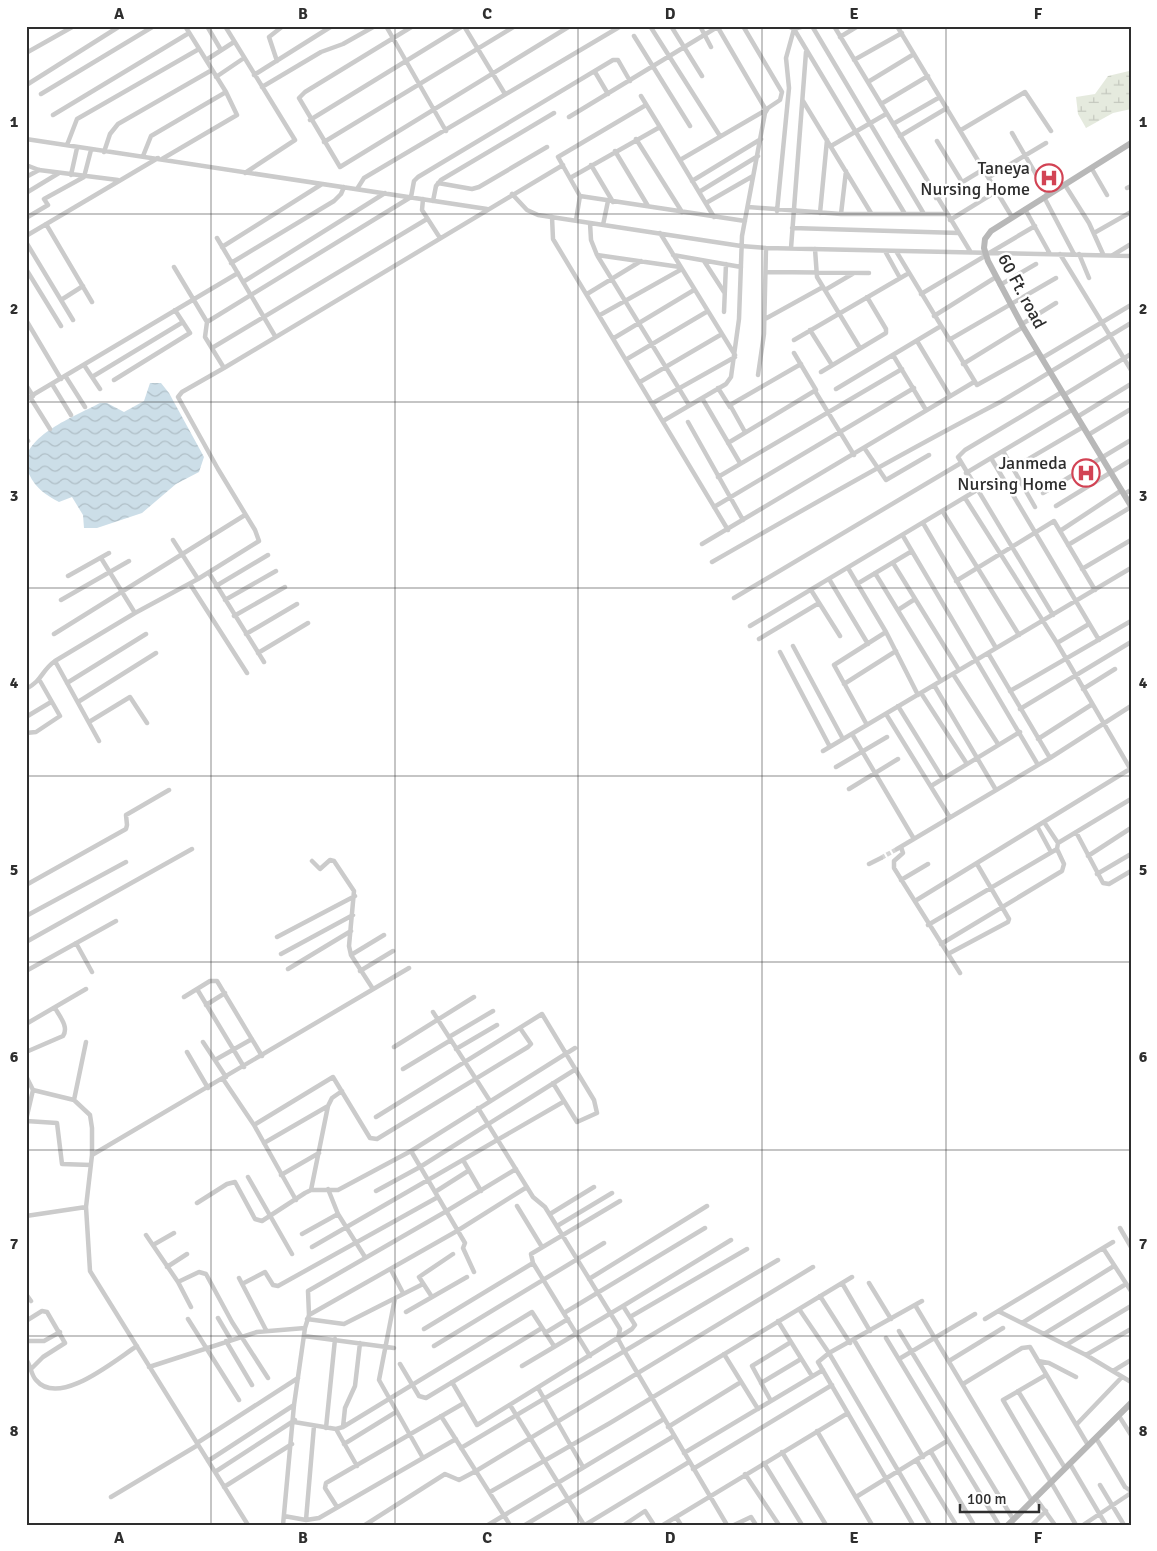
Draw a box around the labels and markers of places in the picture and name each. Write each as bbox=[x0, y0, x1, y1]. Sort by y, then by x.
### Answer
place label: Taneya Nursing Home bbox=[920, 157, 1030, 200]
hospital icon: Taneya Nursing Home bbox=[1034, 163, 1064, 193]
place label: Janmeda Nursing Home bbox=[957, 452, 1067, 495]
hospital icon: Janmeda Nursing Home bbox=[1071, 458, 1101, 488]

